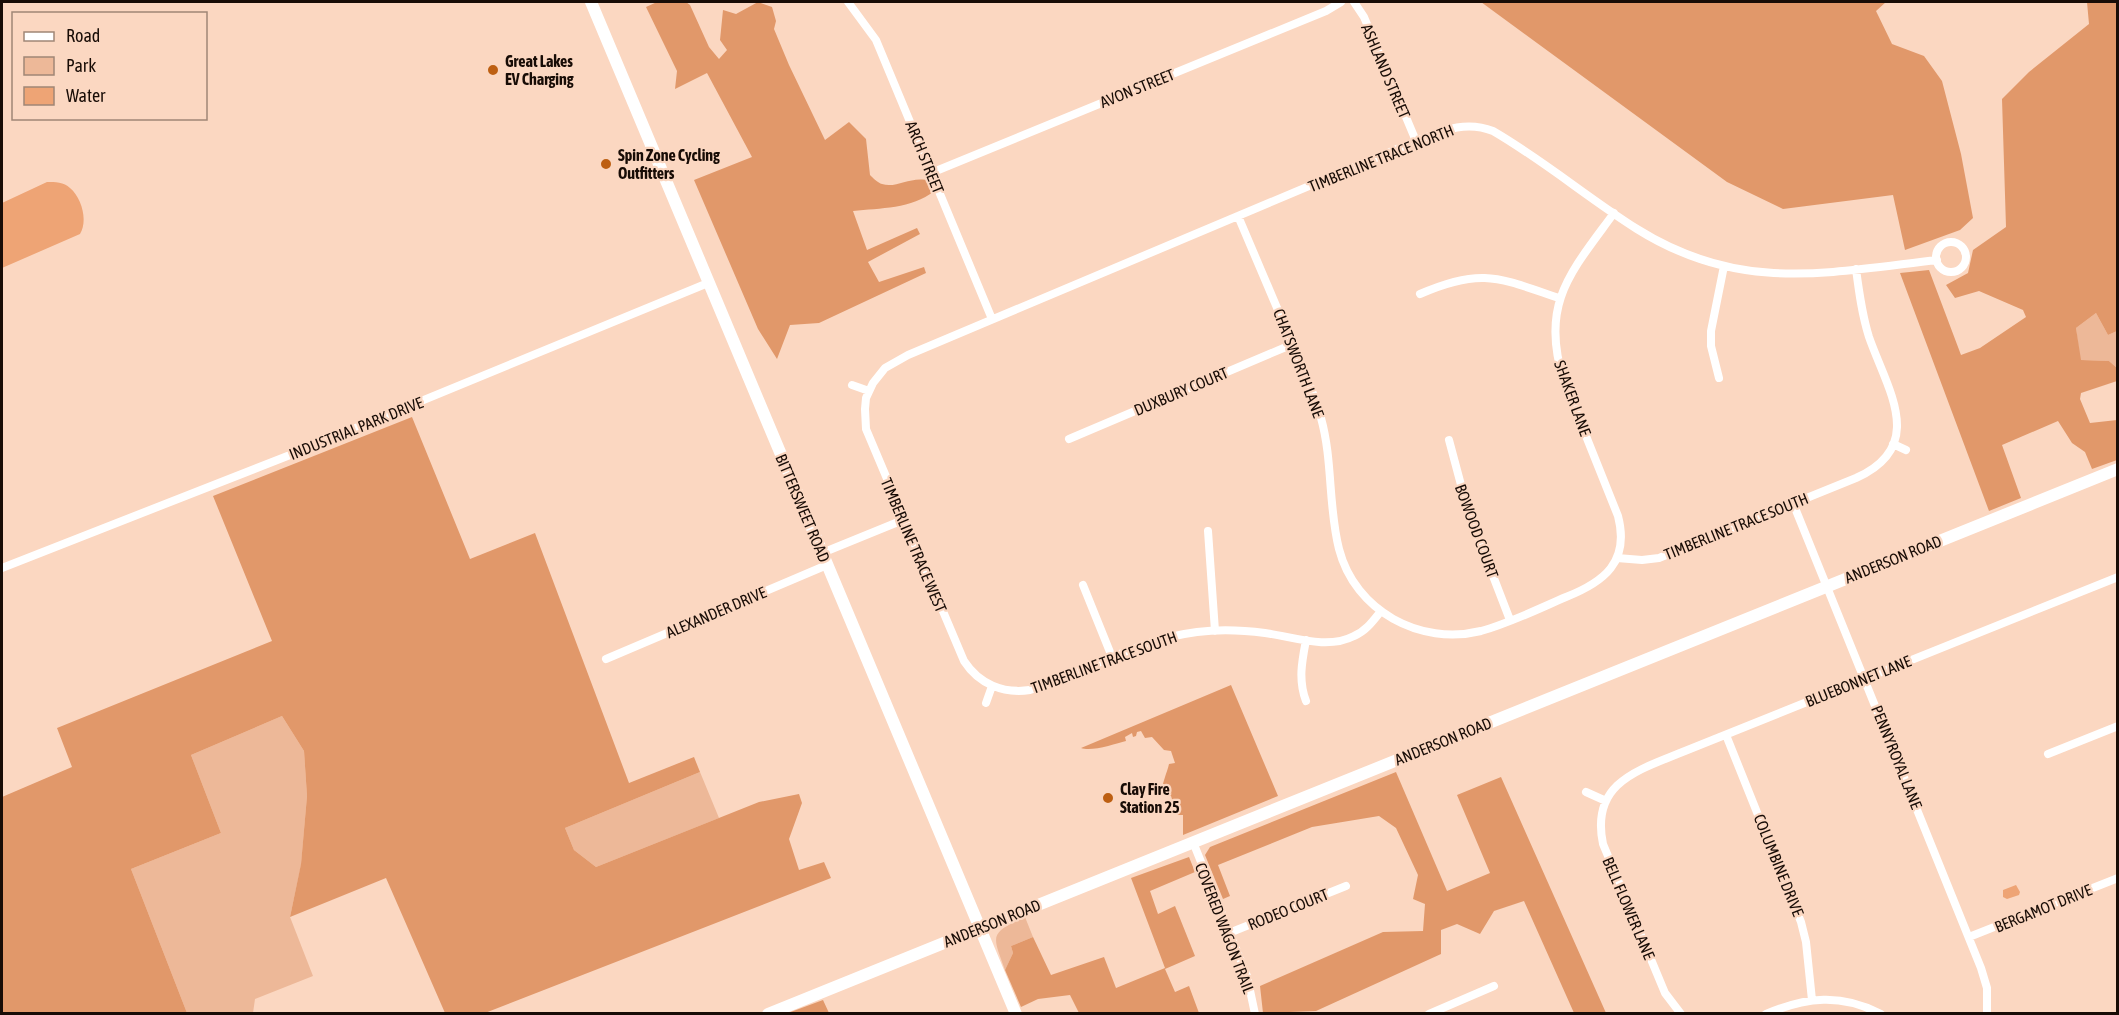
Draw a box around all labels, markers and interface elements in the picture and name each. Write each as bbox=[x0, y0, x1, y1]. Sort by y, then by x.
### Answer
legend bbox=[12, 12, 207, 120]
street label: ASHLAND STREET bbox=[1358, 21, 1414, 121]
text: Road bbox=[66, 25, 100, 46]
place label: Great Lakes EV Charging bbox=[505, 52, 574, 88]
text: Park bbox=[66, 55, 96, 76]
marker: Great Lakes EV Charging bbox=[486, 63, 500, 77]
street label: AVON STREET bbox=[1097, 65, 1177, 111]
text: Water bbox=[66, 85, 106, 106]
street label: ARCH STREET bbox=[902, 118, 948, 196]
street label: TIMBERLINE TRACE NORTH bbox=[1306, 121, 1456, 195]
place label: Spin Zone Cycling Outfitters bbox=[618, 146, 720, 182]
marker: Spin Zone Cycling Outfitters bbox=[599, 157, 613, 171]
street label: CHATSWORTH LANE bbox=[1270, 306, 1328, 420]
street label: SHAKER LANE bbox=[1551, 358, 1595, 438]
street label: DUXBURY COURT bbox=[1131, 363, 1231, 419]
street label: INDUSTRIAL PARK DRIVE bbox=[286, 393, 426, 463]
street label: BITTERSWEET ROAD bbox=[772, 451, 834, 565]
street label: TIMBERLINE TRACE WEST bbox=[878, 475, 950, 615]
street label: BOWOOD COURT bbox=[1452, 482, 1502, 580]
street label: TIMBERLINE TRACE SOUTH bbox=[1661, 489, 1811, 563]
street label: ANDERSON ROAD bbox=[1842, 531, 1944, 587]
street label: ALEXANDER DRIVE bbox=[663, 583, 769, 641]
street label: TIMBERLINE TRACE SOUTH bbox=[1029, 627, 1179, 697]
street label: BLUEBONNET LANE bbox=[1803, 652, 1914, 710]
street label: PENNYROYAL LANE bbox=[1868, 703, 1926, 812]
street label: ANDERSON ROAD bbox=[1392, 713, 1494, 769]
place label: Clay Fire Station 25 bbox=[1120, 780, 1180, 816]
marker: Clay Fire Station 25 bbox=[1101, 791, 1115, 805]
street label: COLUMBINE DRIVE bbox=[1750, 811, 1808, 919]
street label: BELL FLOWER LANE bbox=[1599, 854, 1659, 962]
street label: COVERED WAGON TRAIL bbox=[1192, 860, 1258, 997]
street label: BERGAMOT DRIVE bbox=[1992, 880, 2094, 936]
street label: RODEO COURT bbox=[1245, 885, 1331, 933]
street label: ANDERSON ROAD bbox=[941, 895, 1043, 951]

